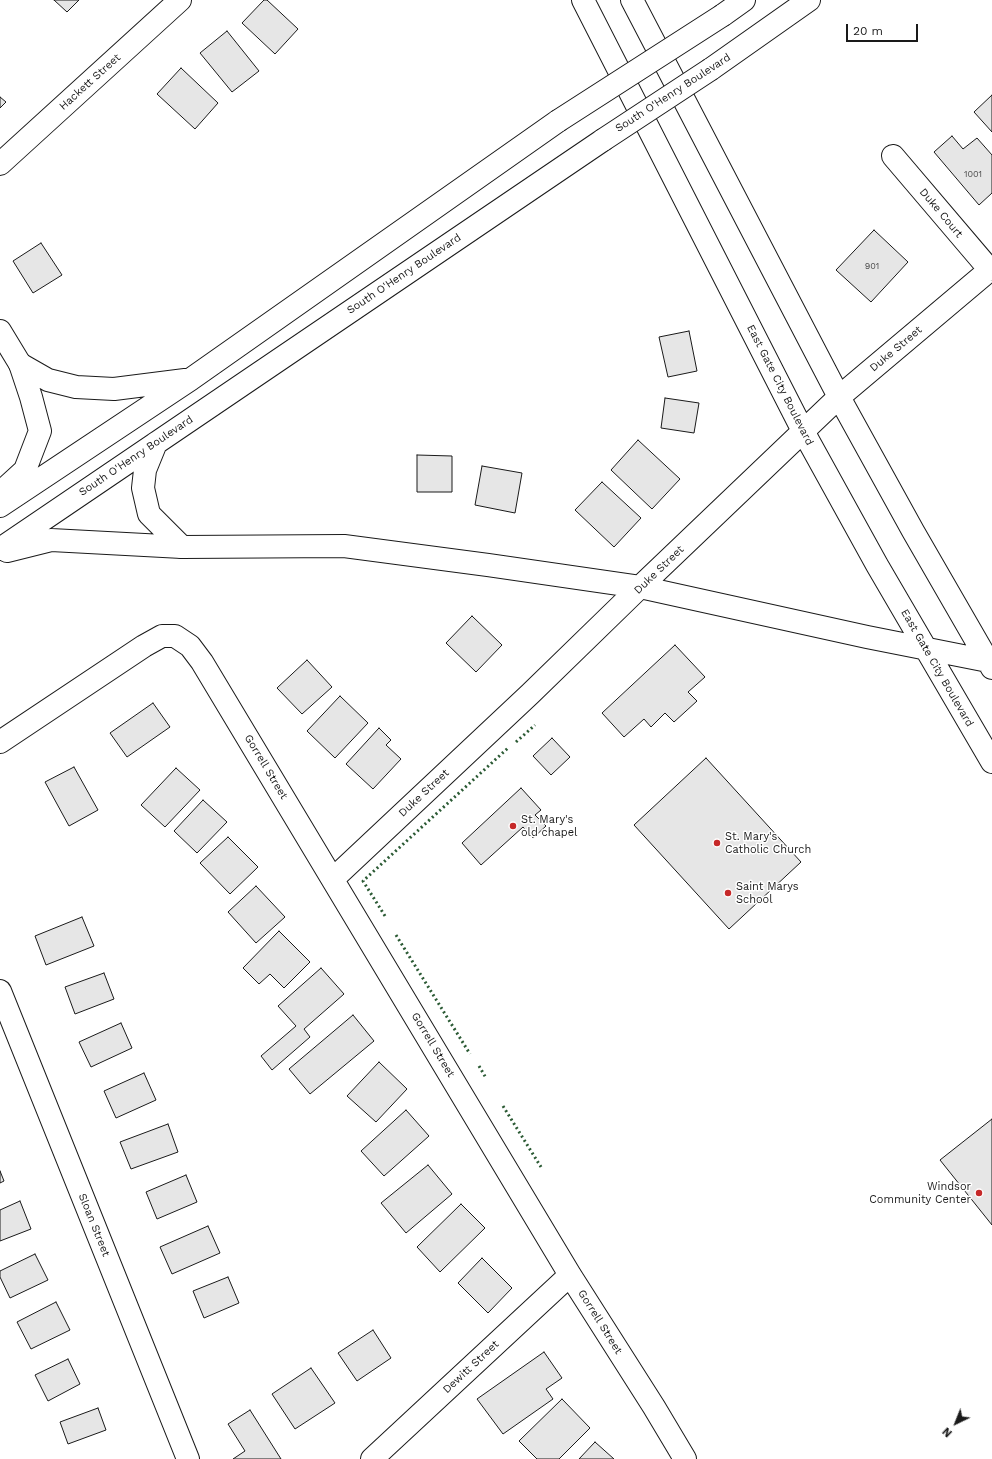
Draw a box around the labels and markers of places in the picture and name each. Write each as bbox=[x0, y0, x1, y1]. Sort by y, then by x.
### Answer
place label: St. Mary's old chapel bbox=[521, 813, 577, 839]
marker: St. Mary's old chapel bbox=[508, 821, 518, 831]
place label: St. Mary's Catholic Church bbox=[725, 830, 811, 856]
marker: St. Mary's Catholic Church bbox=[712, 838, 722, 848]
place label: Saint Marys School bbox=[736, 880, 799, 906]
marker: Saint Marys School bbox=[723, 888, 733, 898]
place label: Windsor Community Center bbox=[869, 1180, 971, 1206]
marker: Windsor Community Center bbox=[974, 1188, 984, 1198]

